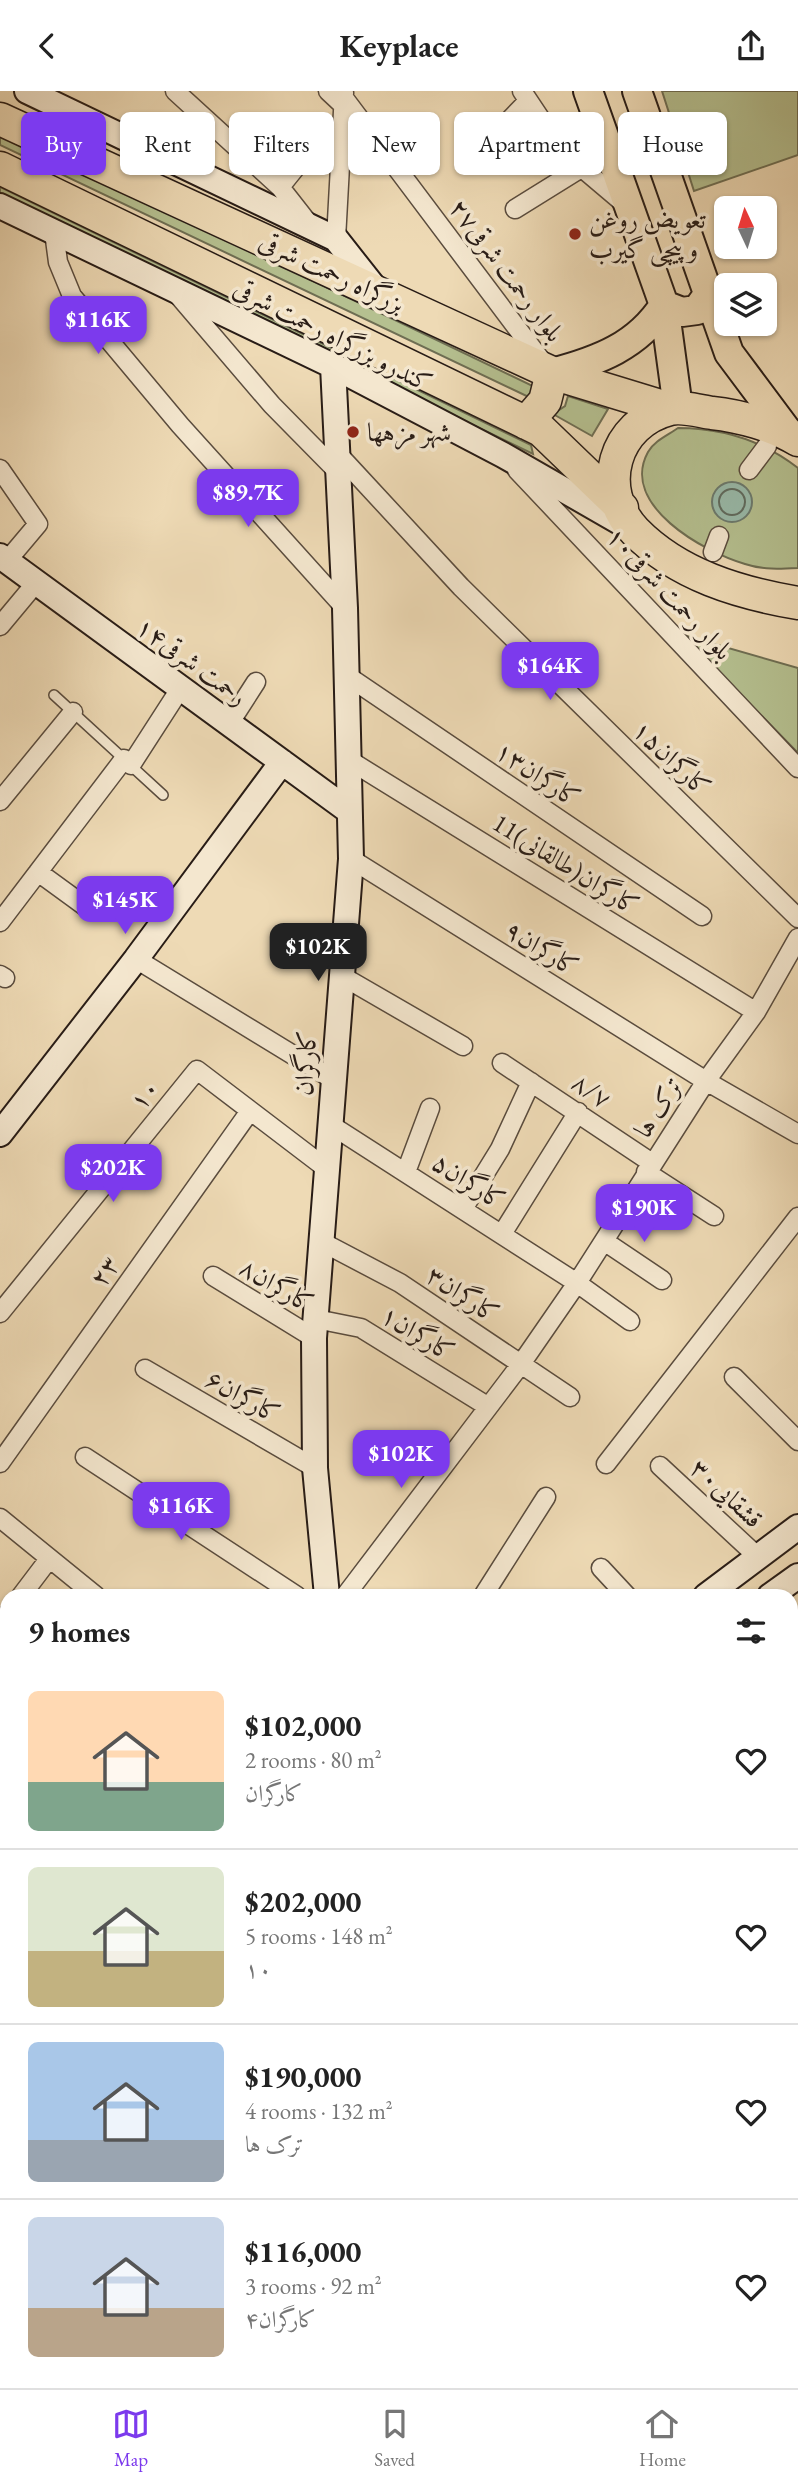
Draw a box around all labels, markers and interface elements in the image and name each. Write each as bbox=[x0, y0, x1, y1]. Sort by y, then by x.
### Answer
text: Keyplace bbox=[339, 25, 459, 67]
icon: back bbox=[28, 27, 66, 65]
icon: share bbox=[732, 27, 770, 65]
chip: Buy bbox=[21, 112, 106, 175]
chip: Rent bbox=[120, 112, 215, 175]
chip: Filters bbox=[229, 112, 334, 175]
chip: New bbox=[348, 112, 440, 175]
chip: Apartment bbox=[454, 112, 604, 175]
chip: House bbox=[618, 112, 727, 175]
street label: بلوار رحمت شرقی۲۷ bbox=[442, 192, 572, 348]
north arrow bbox=[714, 196, 777, 259]
map controls bbox=[714, 196, 777, 336]
place label: تعویض روغن و پیچی گیرب bbox=[589, 202, 707, 267]
street label: بزرگراه رحمت شرقی bbox=[254, 223, 411, 321]
marker: تعویض روغن و پیچی گیرب bbox=[567, 226, 583, 242]
street label: کندرو بزرگراه رحمت شرقی bbox=[228, 270, 438, 400]
button: layers bbox=[714, 273, 777, 336]
pin: $116K bbox=[49, 296, 147, 356]
text: $116K bbox=[66, 304, 130, 334]
place label: شهر مزهها bbox=[367, 415, 451, 450]
marker: شهر مزهها bbox=[345, 424, 361, 440]
pin: $89.7K bbox=[191, 469, 305, 529]
text: $89.7K bbox=[213, 477, 283, 507]
street label: ۱۰بلوار رحمت شرقی bbox=[599, 519, 741, 667]
street label: ۱۴رحمت شرقی bbox=[130, 609, 254, 713]
pin: $164K bbox=[501, 643, 599, 702]
text: $164K bbox=[518, 650, 582, 680]
street label: ۱۵کارگران bbox=[626, 713, 718, 803]
street label: کارگران۱۳ bbox=[489, 733, 587, 815]
street label: 11کارگران(طالقانی) bbox=[486, 805, 646, 923]
pin: $145K bbox=[76, 877, 174, 936]
text: $145K bbox=[93, 884, 157, 914]
street label: کارگران۹ bbox=[499, 912, 585, 984]
pin: $102K bbox=[269, 923, 367, 983]
text: $102K bbox=[286, 931, 350, 961]
street label: کارگران bbox=[286, 1029, 324, 1097]
street label: ۸/۷ bbox=[566, 1064, 618, 1116]
street label: ترک ها bbox=[626, 1070, 690, 1144]
street label: ۱۰ bbox=[121, 1071, 167, 1117]
pin: $202K bbox=[64, 1145, 162, 1204]
street label: کارگران۵ bbox=[426, 1145, 512, 1217]
text: $202K bbox=[81, 1152, 145, 1182]
pin: $190K bbox=[595, 1185, 693, 1244]
text: $190K bbox=[612, 1192, 676, 1222]
street label: ۲۳ bbox=[81, 1249, 127, 1293]
street label: کارگران۸ bbox=[234, 1250, 320, 1320]
street label: کارگران۳ bbox=[420, 1257, 506, 1331]
street label: ۱کارگران bbox=[375, 1297, 461, 1369]
street label: ۶کارگران bbox=[200, 1361, 286, 1431]
pin: $102K bbox=[352, 1431, 450, 1490]
text: $102K bbox=[369, 1438, 433, 1468]
street label: قشقایی۳۰ bbox=[683, 1451, 771, 1535]
pin: $116K bbox=[132, 1483, 230, 1542]
text: $116K bbox=[149, 1490, 213, 1520]
text: 9 homes bbox=[28, 1612, 130, 1651]
icon: filters bbox=[732, 1612, 770, 1650]
text: $102,000 bbox=[245, 1706, 361, 1745]
icon: home bbox=[84, 1719, 168, 1803]
icon: heart bbox=[732, 1742, 770, 1780]
text: 2 rooms · 80 m² bbox=[245, 1745, 382, 1775]
text: کارگران bbox=[245, 1778, 303, 1808]
text: $202,000 bbox=[245, 1882, 361, 1921]
icon: home bbox=[84, 1895, 168, 1979]
icon: heart bbox=[732, 1918, 770, 1956]
text: 5 rooms · 148 m² bbox=[245, 1921, 393, 1951]
text: ۱۰ bbox=[245, 1954, 272, 1984]
text: $190,000 bbox=[245, 2057, 361, 2096]
icon: home bbox=[84, 2070, 168, 2154]
icon: heart bbox=[732, 2093, 770, 2131]
text: 4 rooms · 132 m² bbox=[245, 2096, 393, 2126]
text: ترک ها bbox=[245, 2129, 304, 2159]
text: $116,000 bbox=[245, 2232, 361, 2271]
icon: home bbox=[84, 2245, 168, 2329]
icon: heart bbox=[732, 2268, 770, 2306]
text: 3 rooms · 92 m² bbox=[245, 2271, 382, 2301]
text: کارگران۴ bbox=[245, 2304, 316, 2334]
tab: Map bbox=[112, 2405, 150, 2472]
tab: Saved bbox=[374, 2405, 415, 2472]
tab: Home bbox=[639, 2405, 686, 2472]

